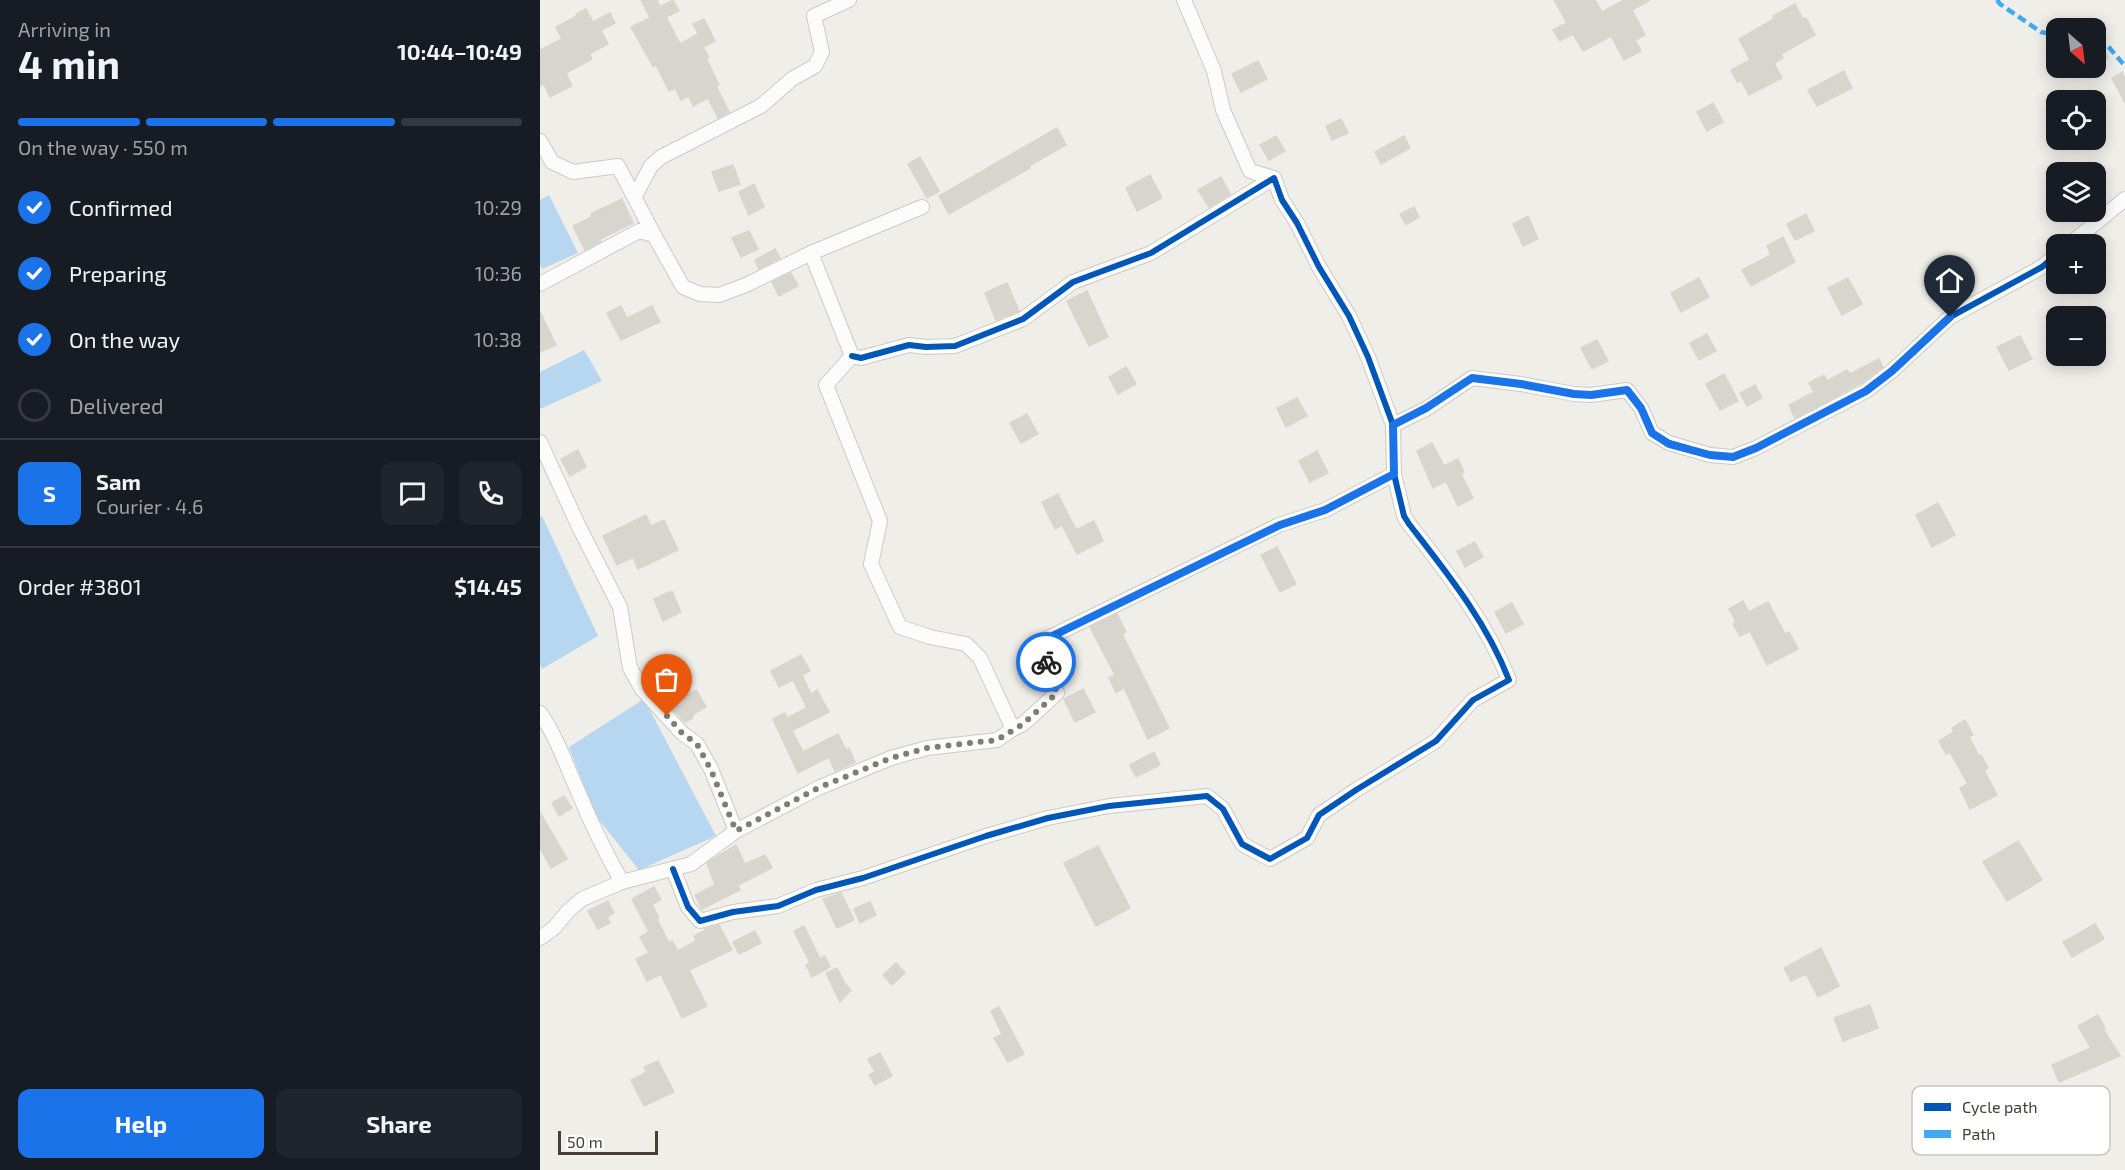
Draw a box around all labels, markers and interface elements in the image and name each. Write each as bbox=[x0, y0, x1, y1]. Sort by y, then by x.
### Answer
text: Arriving in bbox=[18, 17, 111, 41]
north arrow bbox=[2046, 18, 2106, 78]
map controls bbox=[2046, 18, 2106, 366]
text: 10:44–10:49 bbox=[397, 38, 522, 64]
text: 4 min bbox=[18, 40, 120, 87]
button: locate bbox=[2046, 90, 2106, 150]
text: On the way · 550 m bbox=[18, 135, 188, 159]
button: layers bbox=[2046, 162, 2106, 222]
icon: check bbox=[18, 191, 51, 224]
text: Confirmed bbox=[69, 194, 173, 220]
text: 10:29 bbox=[475, 195, 522, 219]
button: + bbox=[2046, 234, 2106, 294]
pin bbox=[1924, 255, 1975, 317]
icon: check bbox=[18, 257, 51, 290]
text: Preparing bbox=[69, 260, 167, 286]
text: 10:36 bbox=[475, 261, 522, 285]
icon: home bbox=[1933, 264, 1966, 297]
button: − bbox=[2046, 306, 2106, 366]
icon: check bbox=[18, 323, 51, 356]
text: On the way bbox=[69, 326, 180, 352]
text: 10:38 bbox=[474, 327, 522, 351]
text: Delivered bbox=[69, 392, 164, 418]
button: chat bbox=[381, 462, 444, 525]
button: phone bbox=[459, 462, 522, 525]
text: Sam bbox=[96, 468, 141, 494]
text: S bbox=[43, 480, 56, 506]
text: Courier · 4.6 bbox=[96, 494, 203, 518]
text: Order #3801 bbox=[18, 573, 142, 599]
text: $14.45 bbox=[454, 573, 522, 599]
courier bbox=[1016, 632, 1076, 692]
icon: bike bbox=[1030, 646, 1063, 679]
pin bbox=[641, 654, 692, 716]
icon: bag bbox=[650, 663, 683, 696]
legend bbox=[1912, 1086, 2110, 1155]
button: Help bbox=[18, 1089, 264, 1158]
button: Share bbox=[276, 1089, 522, 1158]
text: Cycle path bbox=[1962, 1097, 2038, 1116]
text: Path bbox=[1962, 1124, 1996, 1143]
scale bar bbox=[558, 1128, 658, 1156]
text: 50 m bbox=[567, 1132, 603, 1151]

